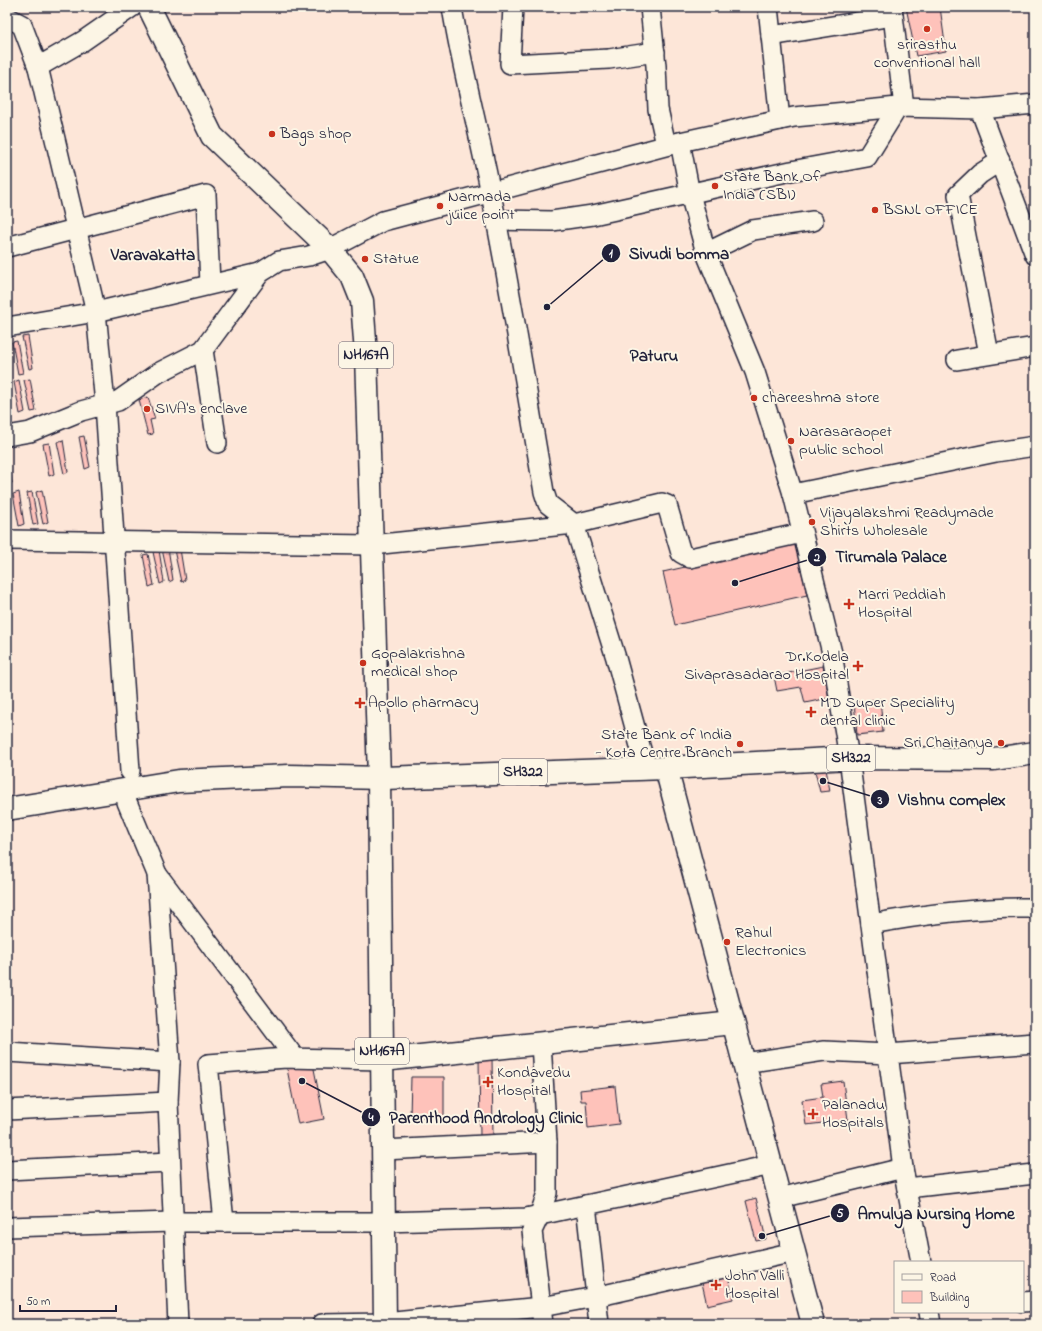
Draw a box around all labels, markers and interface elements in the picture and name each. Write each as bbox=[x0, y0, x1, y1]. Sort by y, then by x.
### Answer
marker: srirasthu conventional hall bbox=[922, 24, 932, 34]
place label: srirasthu conventional hall bbox=[874, 33, 981, 75]
place label: Bags shop bbox=[279, 122, 352, 146]
marker: Bags shop bbox=[267, 129, 277, 139]
place label: State Bank Of India (SBI) bbox=[723, 165, 821, 207]
marker: State Bank Of India (SBI) bbox=[710, 181, 720, 191]
place label: Narmada juice point bbox=[446, 185, 515, 227]
place label: BSNL OFFICE bbox=[882, 198, 978, 222]
marker: Narmada juice point bbox=[435, 201, 445, 211]
marker: BSNL OFFICE bbox=[870, 205, 880, 215]
callout: Sivudi bomma bbox=[601, 238, 737, 267]
text: Sivudi bomma bbox=[629, 242, 729, 267]
district label: Varavakatta bbox=[110, 243, 195, 268]
text: 1 bbox=[609, 245, 613, 263]
place label: Statue bbox=[373, 247, 420, 271]
marker: Statue bbox=[360, 254, 370, 264]
road number: NH167A bbox=[339, 342, 393, 368]
district label: Paturu bbox=[630, 344, 678, 369]
place label: chareeshma store bbox=[762, 386, 880, 410]
marker: chareeshma store bbox=[749, 393, 759, 403]
place label: SIVA's enclave bbox=[155, 397, 248, 421]
marker: SIVA's enclave bbox=[142, 404, 152, 414]
place label: Narasaraopet public school bbox=[799, 420, 893, 462]
marker: Narasaraopet public school bbox=[786, 436, 796, 446]
place label: Vijayalakshmi Readymade Shirts Wholesale bbox=[819, 501, 995, 543]
marker: Vijayalakshmi Readymade Shirts Wholesale bbox=[807, 517, 817, 527]
callout: Tirumala Palace bbox=[807, 542, 955, 571]
text: Tirumala Palace bbox=[835, 545, 948, 570]
text: 2 bbox=[813, 549, 820, 567]
place label: Marri Peddiah Hospital bbox=[858, 583, 946, 625]
marker: Marri Peddiah Hospital bbox=[843, 598, 855, 610]
place label: Gopalakrishna medical shop bbox=[371, 642, 465, 684]
place label: Dr.Kodela Sivaprasadarao Hospital bbox=[684, 645, 849, 687]
marker: Gopalakrishna medical shop bbox=[358, 658, 368, 668]
marker: Dr.Kodela Sivaprasadarao Hospital bbox=[852, 660, 864, 672]
place label: Apollo pharmacy bbox=[368, 691, 479, 715]
place label: MD Super Speciality dental clinic bbox=[820, 691, 954, 733]
marker: Apollo pharmacy bbox=[355, 698, 365, 708]
marker: MD Super Speciality dental clinic bbox=[805, 706, 817, 718]
place label: State Bank of India - Kota Centre Branch bbox=[596, 723, 732, 765]
place label: Sri Chaitanya bbox=[904, 731, 993, 755]
marker: Sri Chaitanya bbox=[996, 738, 1006, 748]
marker: State Bank of India - Kota Centre Branch bbox=[735, 739, 745, 749]
road number: SH322 bbox=[827, 745, 875, 771]
road number: SH322 bbox=[499, 759, 547, 785]
callout: Vishnu complex bbox=[870, 785, 1014, 814]
text: Vishnu complex bbox=[897, 788, 1006, 813]
text: 3 bbox=[877, 792, 883, 810]
place label: Rahul Electronics bbox=[735, 921, 806, 963]
marker: Rahul Electronics bbox=[722, 937, 732, 947]
road number: NH167A bbox=[355, 1038, 409, 1064]
place label: Kondavedu Hospital bbox=[497, 1061, 571, 1103]
marker: Kondavedu Hospital bbox=[482, 1076, 494, 1088]
place label: Palanadu Hospitals bbox=[822, 1093, 885, 1135]
callout: Parenthood Andrology Clinic bbox=[361, 1103, 591, 1132]
text: Parenthood Andrology Clinic bbox=[389, 1106, 583, 1133]
marker: Palanadu Hospitals bbox=[807, 1108, 819, 1120]
text: 4 bbox=[368, 1109, 374, 1127]
callout: Amulya Nursing Home bbox=[830, 1198, 1023, 1227]
text: Amulya Nursing Home bbox=[857, 1202, 1016, 1229]
text: 5 bbox=[837, 1205, 844, 1223]
legend bbox=[894, 1261, 1024, 1313]
place label: John Valli Hospital bbox=[725, 1264, 785, 1306]
text: Road bbox=[930, 1269, 956, 1287]
marker: John Valli Hospital bbox=[710, 1279, 722, 1291]
scale bar bbox=[20, 1287, 116, 1313]
text: Building bbox=[929, 1289, 969, 1308]
text: 50 m bbox=[26, 1293, 50, 1311]

